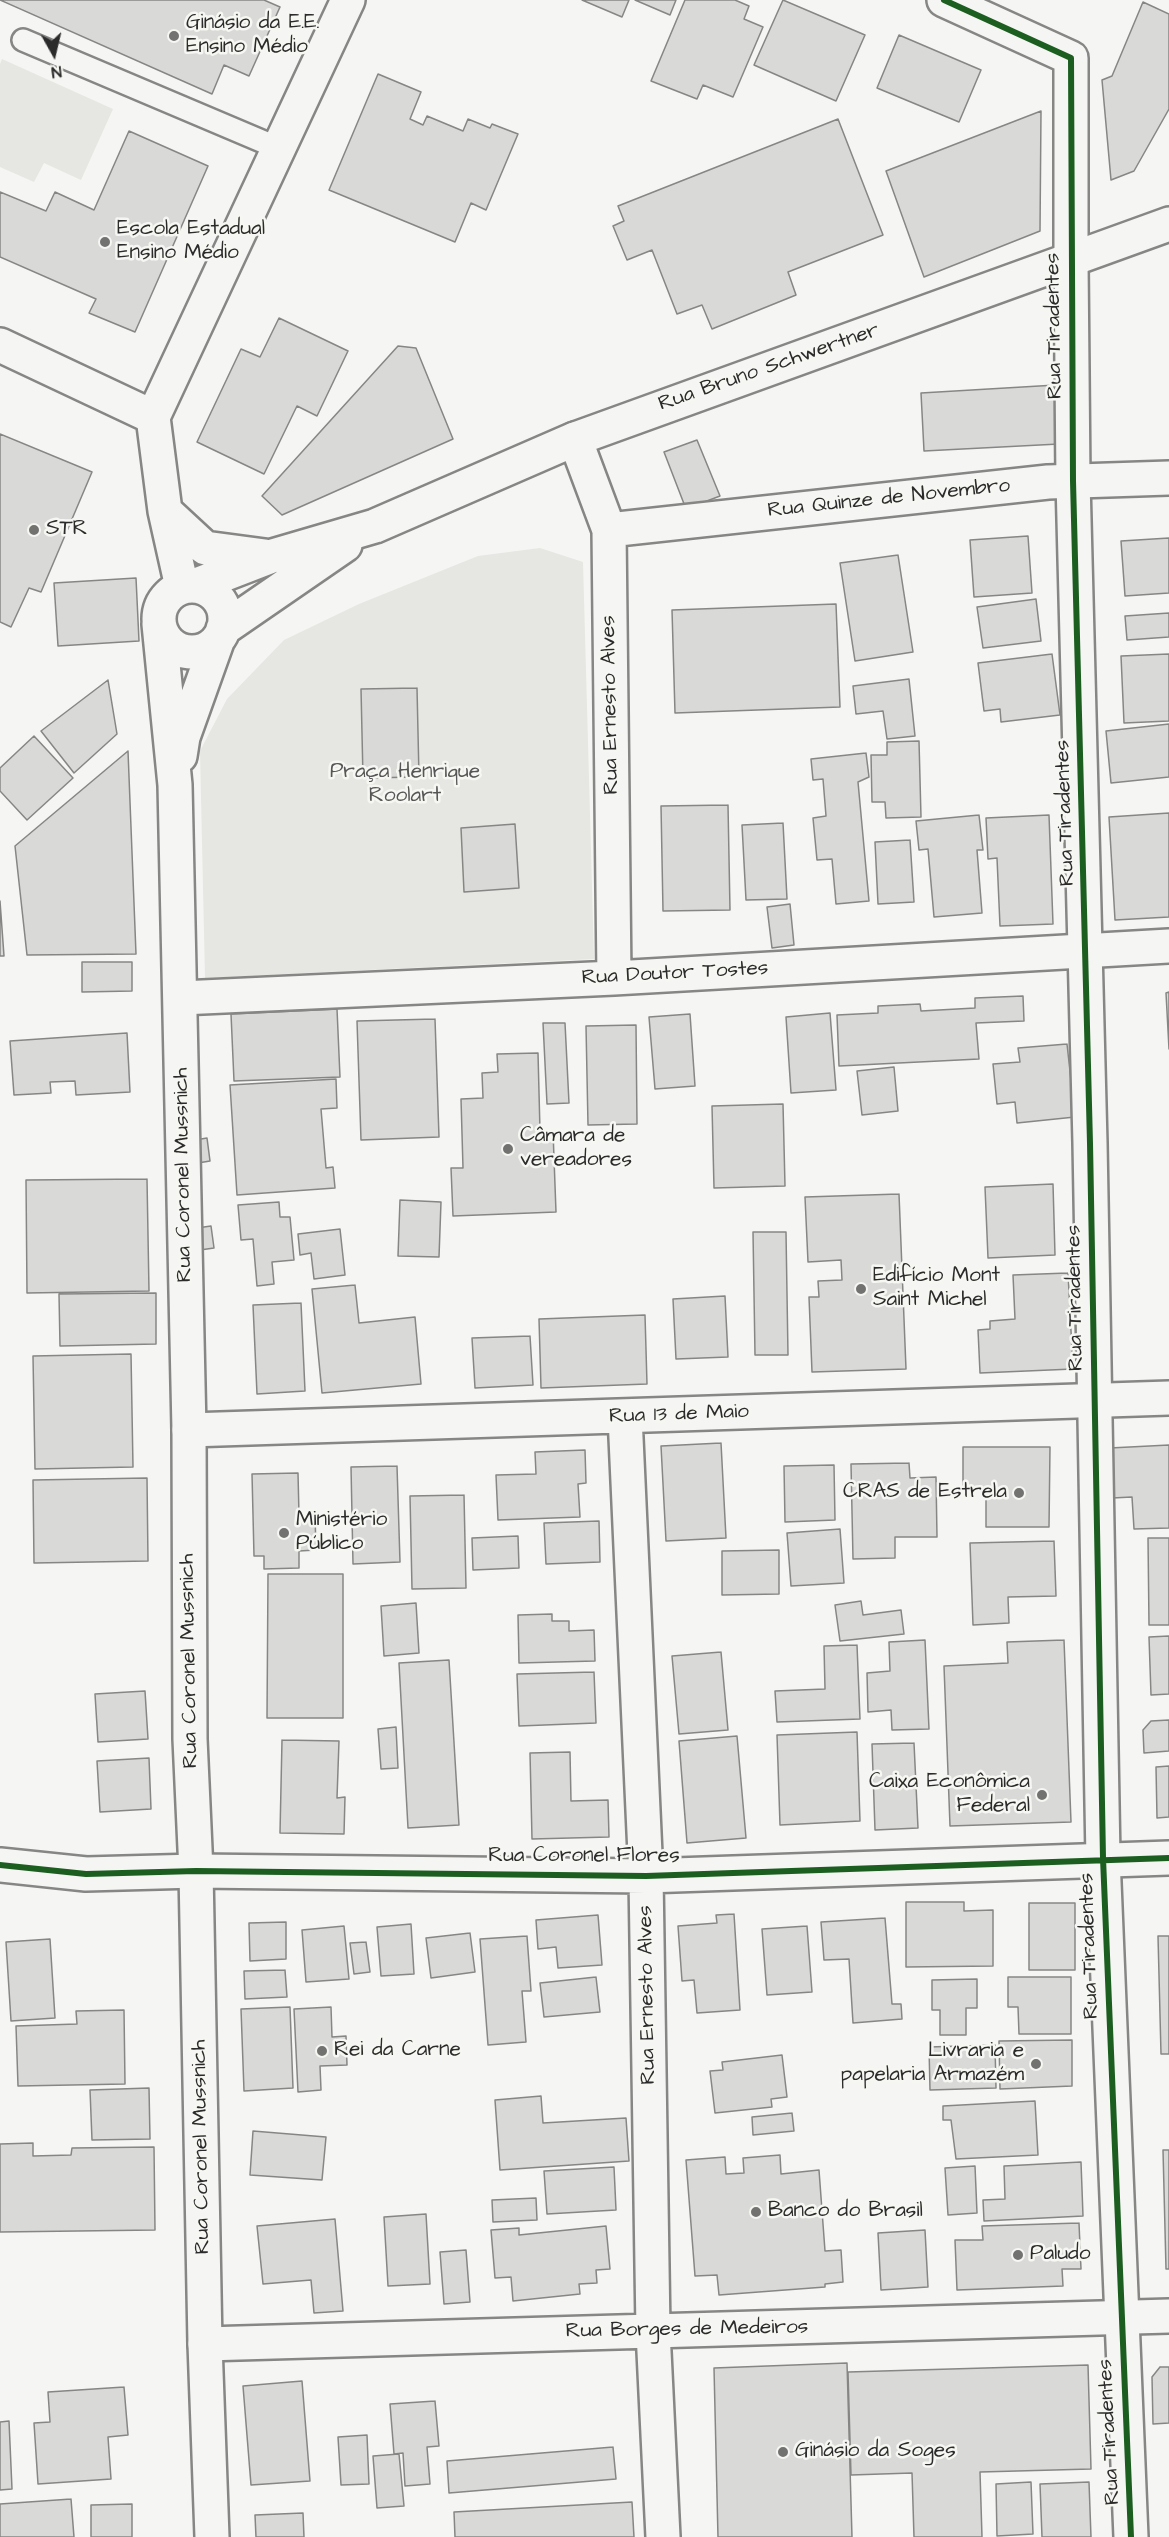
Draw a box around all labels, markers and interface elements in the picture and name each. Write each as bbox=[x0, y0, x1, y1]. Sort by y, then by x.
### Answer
place label: Ginásio da E.E. Ensino Médio bbox=[186, 11, 319, 61]
north arrow bbox=[24, 24, 84, 84]
marker: Ginásio da E.E. Ensino Médio bbox=[167, 29, 181, 43]
text: N bbox=[50, 60, 63, 83]
place label: Escola Estadual Ensino Médio bbox=[117, 217, 265, 267]
marker: Escola Estadual Ensino Médio bbox=[98, 235, 112, 249]
street label: Rua Tiradentes bbox=[1041, 253, 1069, 399]
street label: Rua Bruno Schwertner bbox=[655, 318, 883, 418]
street label: Rua Quinze de Novembro bbox=[767, 474, 1011, 524]
place label: STR bbox=[46, 517, 88, 543]
marker: STR bbox=[27, 523, 41, 537]
street label: Rua Ernesto Alves bbox=[597, 615, 625, 795]
street label: Rua Tiradentes bbox=[1051, 739, 1081, 887]
park label: Praça Henrique Roolart bbox=[330, 760, 480, 810]
street label: Rua Doutor Tostes bbox=[581, 957, 769, 991]
street label: Rua Coronel Mussnich bbox=[170, 1067, 198, 1283]
place label: Câmara de vereadores bbox=[520, 1124, 632, 1174]
marker: Câmara de vereadores bbox=[501, 1142, 515, 1156]
street label: Rua Tiradentes bbox=[1062, 1225, 1090, 1371]
place label: Edifício Mont Saint Michel bbox=[873, 1264, 1000, 1314]
marker: Edifício Mont Saint Michel bbox=[854, 1282, 868, 1296]
street label: Rua 13 de Maio bbox=[609, 1400, 749, 1430]
place label: CRAS de Estrela bbox=[843, 1480, 1007, 1506]
marker: CRAS de Estrela bbox=[1012, 1486, 1026, 1500]
place label: Ministério Público bbox=[296, 1508, 387, 1558]
marker: Ministério Público bbox=[277, 1526, 291, 1540]
street label: Rua Coronel Mussnich bbox=[176, 1553, 204, 1769]
place label: Caixa Econômica Federal bbox=[869, 1770, 1030, 1820]
marker: Caixa Econômica Federal bbox=[1035, 1788, 1049, 1802]
street label: Rua Coronel Flores bbox=[488, 1844, 680, 1870]
street label: Rua Tiradentes bbox=[1075, 1872, 1105, 2020]
street label: Rua Ernesto Alves bbox=[634, 1905, 662, 2085]
place label: Rei da Carne bbox=[334, 2038, 461, 2064]
street label: Rua Coronel Mussnich bbox=[188, 2039, 216, 2255]
place label: Livraria e papelaria Armazém bbox=[841, 2039, 1024, 2089]
marker: Rei da Carne bbox=[315, 2044, 329, 2058]
marker: Livraria e papelaria Armazém bbox=[1029, 2057, 1043, 2071]
place label: Banco do Brasil bbox=[768, 2199, 923, 2225]
marker: Banco do Brasil bbox=[749, 2205, 763, 2219]
place label: Paludo bbox=[1030, 2242, 1091, 2268]
marker: Paludo bbox=[1011, 2248, 1025, 2262]
street label: Rua Borges de Medeiros bbox=[565, 2315, 809, 2345]
street label: Rua Tiradentes bbox=[1094, 2358, 1126, 2506]
place label: Ginásio da Soges bbox=[795, 2439, 956, 2465]
marker: Ginásio da Soges bbox=[776, 2445, 790, 2459]

